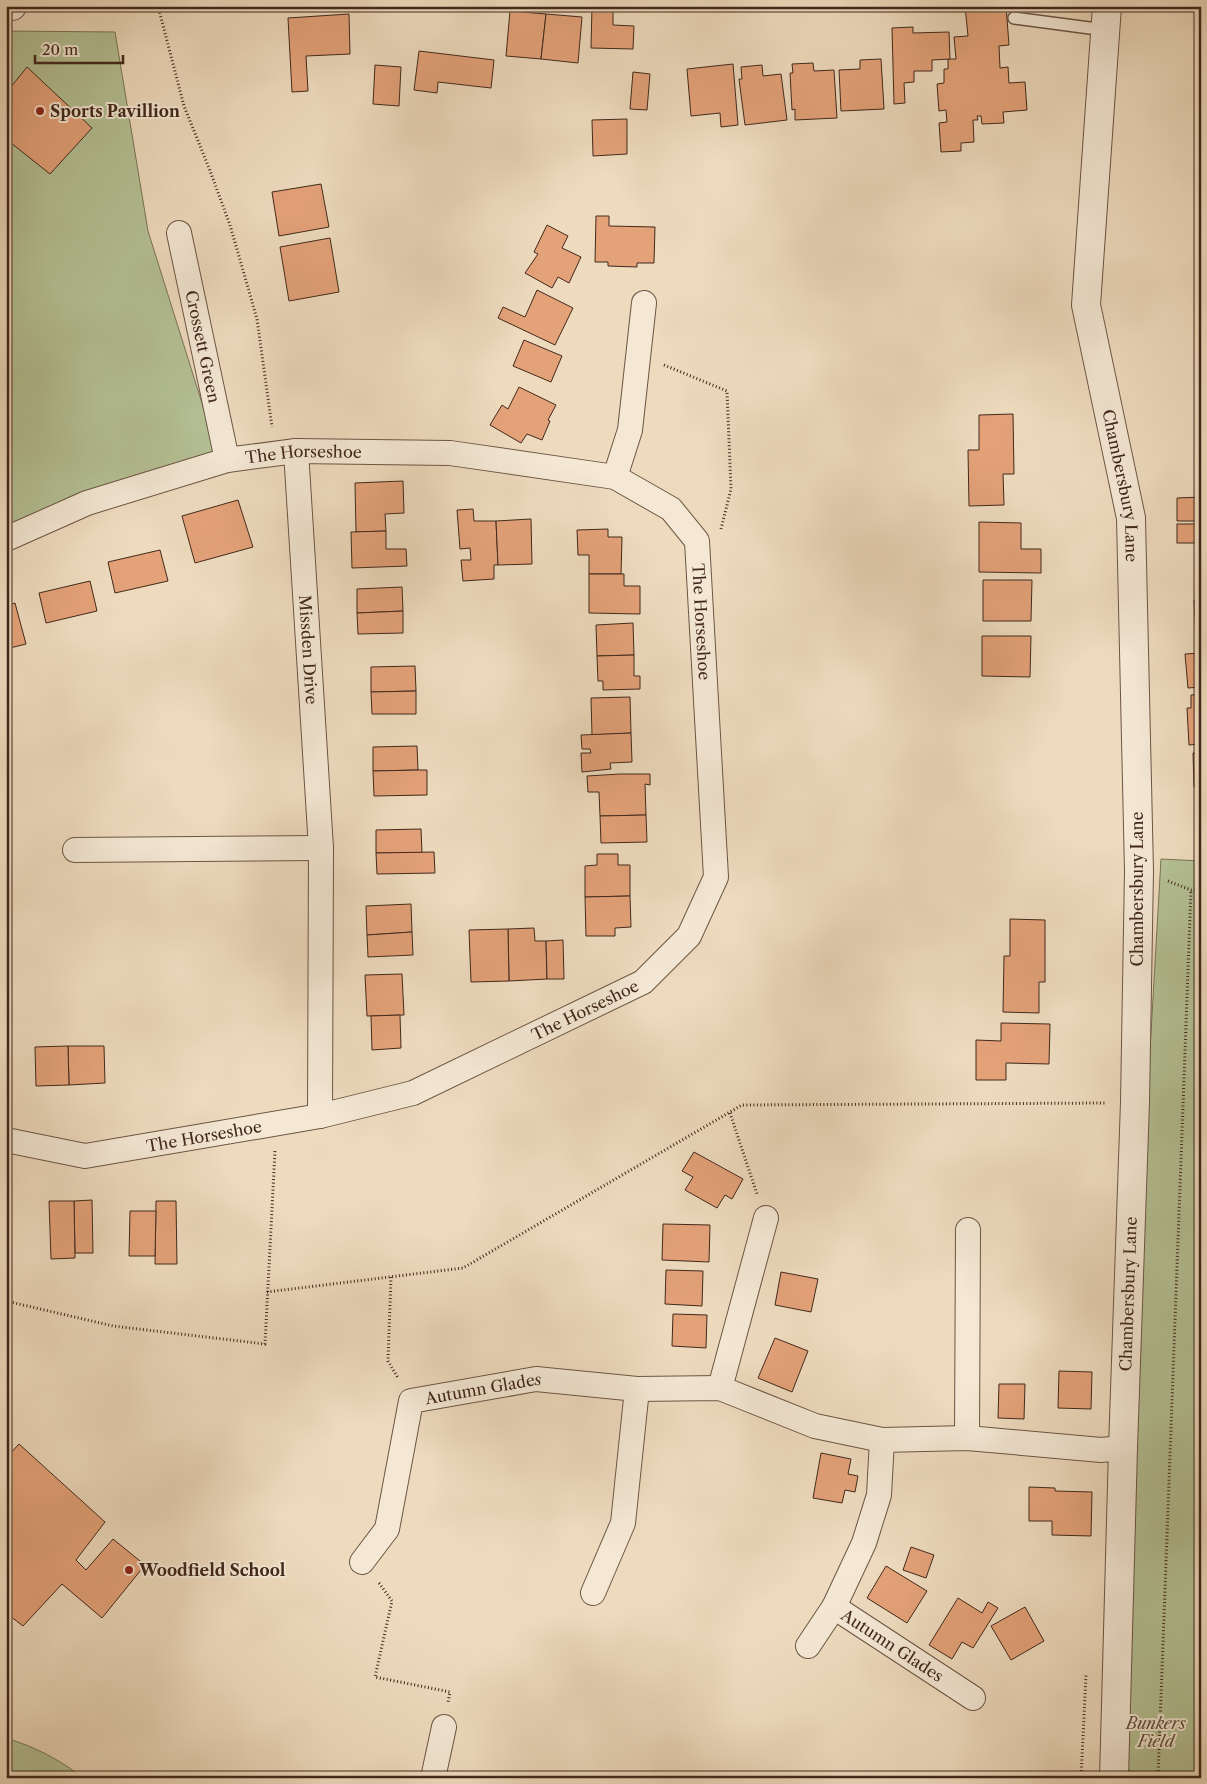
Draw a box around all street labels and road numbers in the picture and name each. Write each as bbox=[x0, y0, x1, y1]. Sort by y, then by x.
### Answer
street label: Crossett Green bbox=[181, 288, 225, 405]
street label: Chambersbury Lane bbox=[1098, 407, 1142, 562]
street label: The Horseshoe bbox=[244, 441, 362, 468]
street label: The Horseshoe bbox=[688, 563, 715, 681]
street label: Missden Drive bbox=[295, 594, 322, 705]
street label: Chambersbury Lane bbox=[1127, 812, 1147, 966]
street label: The Horseshoe bbox=[528, 975, 642, 1045]
street label: The Horseshoe bbox=[145, 1116, 263, 1156]
street label: Chambersbury Lane bbox=[1115, 1216, 1141, 1372]
street label: Autumn Glades bbox=[422, 1369, 542, 1409]
street label: Autumn Glades bbox=[837, 1604, 947, 1686]

